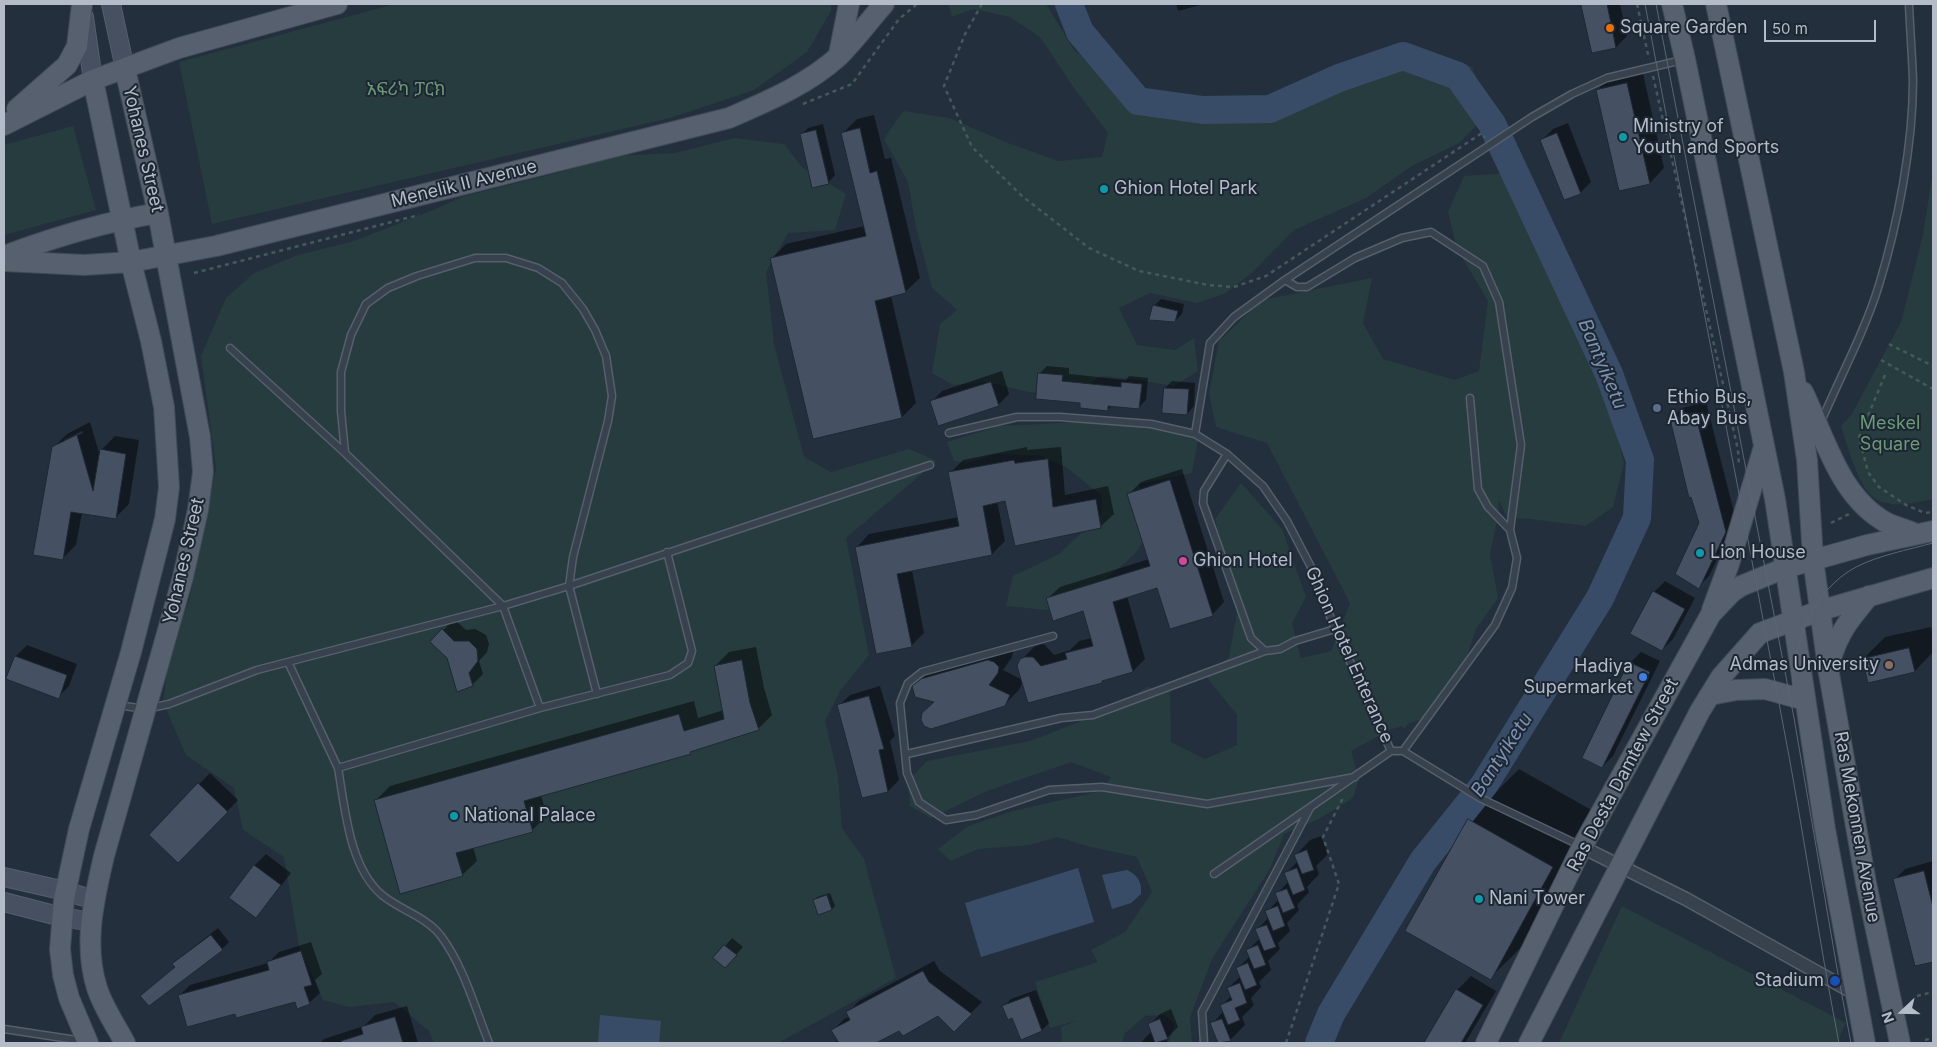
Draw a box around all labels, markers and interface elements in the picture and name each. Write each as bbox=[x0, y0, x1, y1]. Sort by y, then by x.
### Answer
scale bar bbox=[1767, 10, 1880, 42]
place label: Square Garden bbox=[1620, 17, 1748, 39]
text: 50 m bbox=[1772, 19, 1808, 38]
marker: Square Garden bbox=[1604, 22, 1616, 34]
park label: አፍሪካ ፓርክ bbox=[367, 79, 445, 101]
street label: Yohanes Street bbox=[118, 84, 168, 214]
place label: Ministry of Youth and Sports bbox=[1633, 116, 1779, 158]
marker: Ministry of Youth and Sports bbox=[1617, 131, 1629, 143]
street label: Menelik II Avenue bbox=[389, 155, 539, 213]
place label: Ghion Hotel Park bbox=[1114, 178, 1257, 200]
marker: Ghion Hotel Park bbox=[1098, 183, 1110, 195]
water label: Bantyiketu bbox=[1573, 316, 1631, 412]
place label: Ethio Bus, Abay Bus bbox=[1667, 387, 1752, 429]
marker: Ethio Bus, Abay Bus bbox=[1651, 402, 1663, 414]
park label: Meskel Square bbox=[1860, 413, 1920, 456]
street label: Yohanes Street bbox=[159, 496, 209, 626]
place label: Lion House bbox=[1710, 542, 1806, 564]
marker: Lion House bbox=[1694, 547, 1706, 559]
place label: Ghion Hotel bbox=[1193, 550, 1293, 572]
marker: Ghion Hotel bbox=[1177, 555, 1189, 567]
street label: Ghion Hotel Enterance bbox=[1300, 564, 1398, 746]
place label: Admas University bbox=[1729, 654, 1879, 676]
place label: Hadiya Supermarket bbox=[1523, 656, 1633, 699]
marker: Admas University bbox=[1883, 659, 1895, 671]
marker: Hadiya Supermarket bbox=[1637, 671, 1649, 683]
street label: Ras Desta Damtew Street bbox=[1563, 675, 1683, 875]
water label: Bantyiketu bbox=[1466, 709, 1538, 801]
street label: Ras Mekonnen Avenue bbox=[1830, 730, 1884, 924]
place label: National Palace bbox=[464, 805, 596, 827]
marker: National Palace bbox=[448, 810, 460, 822]
place label: Nani Tower bbox=[1489, 888, 1585, 910]
marker: Nani Tower bbox=[1473, 893, 1485, 905]
place label: Stadium bbox=[1755, 970, 1824, 992]
marker: Stadium bbox=[1828, 974, 1842, 988]
north arrow bbox=[1877, 987, 1927, 1037]
text: N bbox=[1878, 1010, 1897, 1026]

